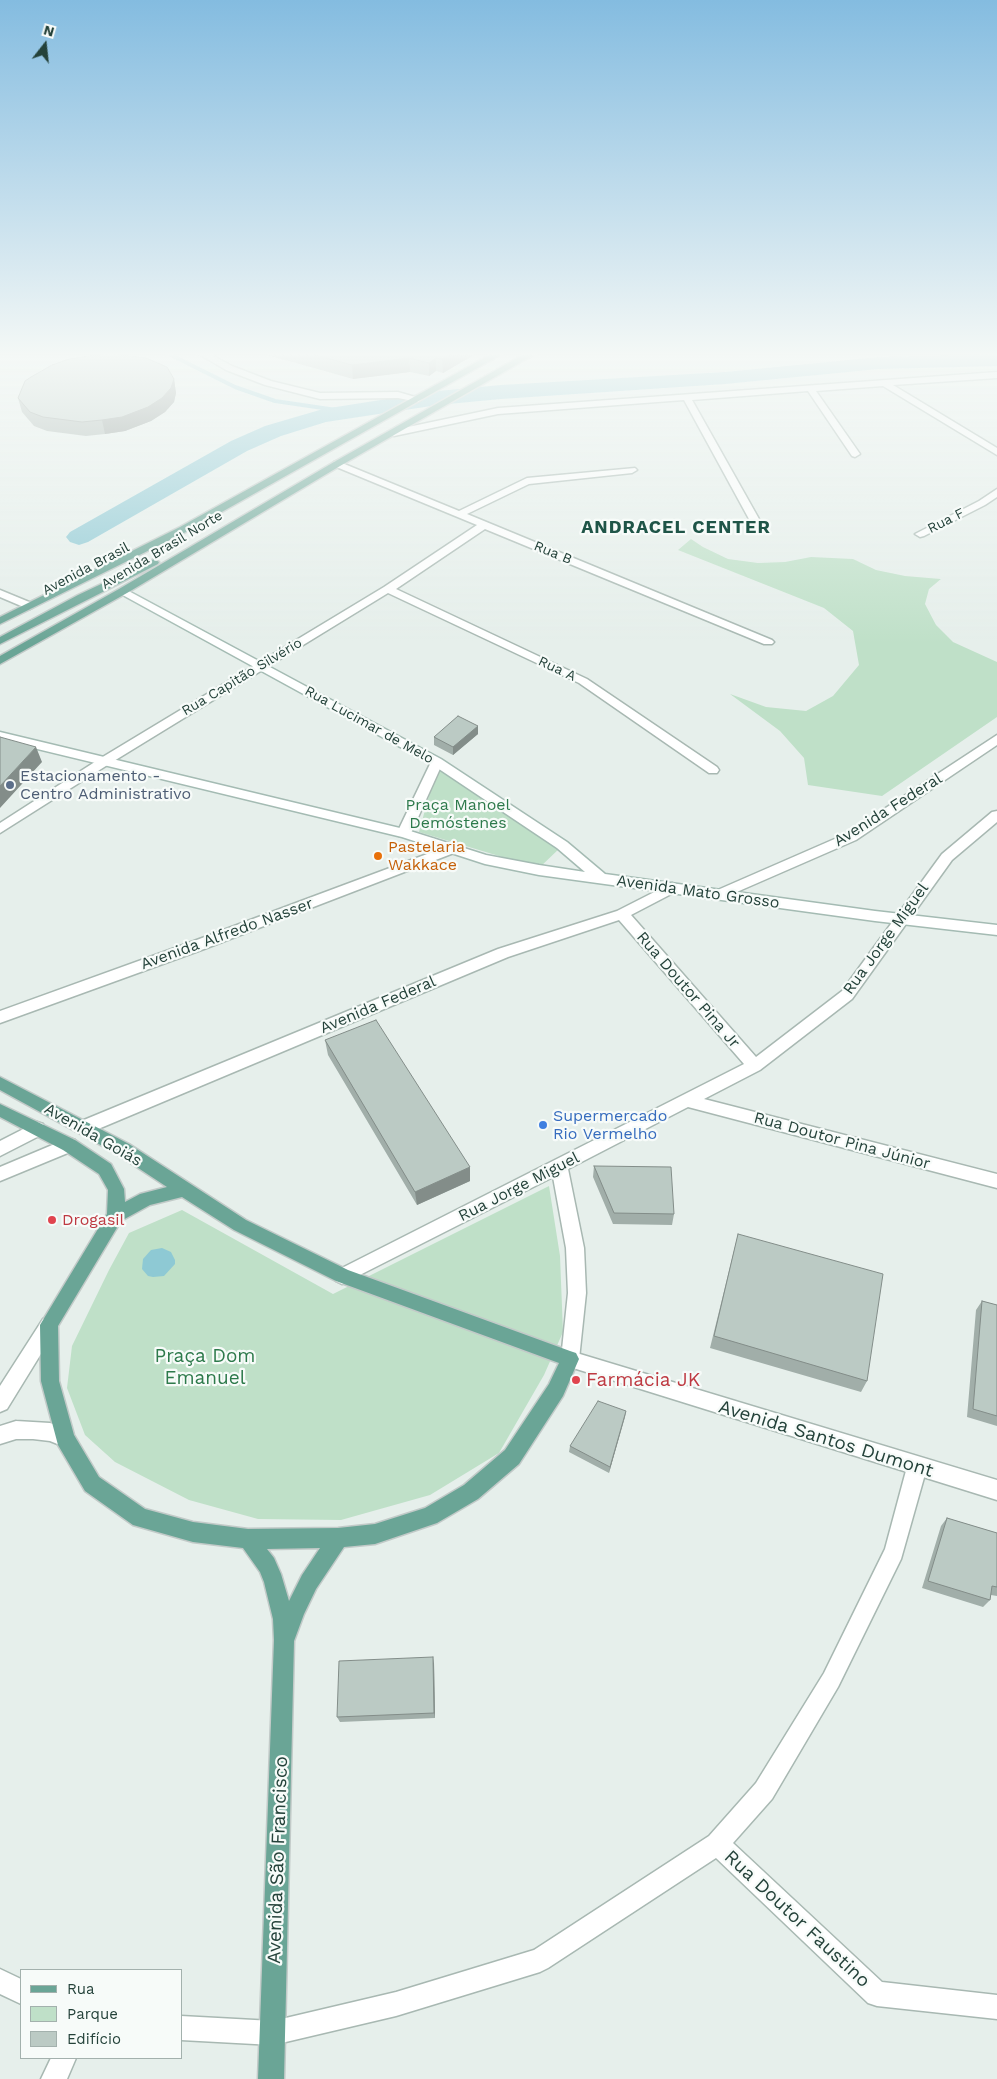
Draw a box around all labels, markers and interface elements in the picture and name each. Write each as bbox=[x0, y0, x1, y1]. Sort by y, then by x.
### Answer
north arrow bbox=[20, 20, 70, 70]
text: N bbox=[42, 21, 56, 40]
street label: Rua F bbox=[925, 505, 967, 537]
street label: Avenida Brasil Norte bbox=[98, 507, 226, 593]
district label: ANDRACEL CENTER bbox=[579, 517, 773, 539]
street label: Rua B bbox=[531, 538, 575, 568]
street label: Avenida Brasil bbox=[40, 539, 132, 599]
street label: Rua Capitão Silvério bbox=[179, 634, 305, 720]
street label: Rua A bbox=[535, 653, 579, 685]
street label: Rua Lucimar de Melo bbox=[302, 683, 436, 767]
place label: Estacionamento - Centro Administrativo bbox=[20, 766, 191, 804]
street label: Avenida Federal bbox=[830, 769, 946, 851]
marker: Estacionamento - Centro Administrativo bbox=[4, 779, 16, 791]
park label: Praça Manoel Demóstenes bbox=[406, 795, 510, 833]
place label: Pastelaria Wakkace bbox=[388, 837, 465, 875]
marker: Pastelaria Wakkace bbox=[372, 850, 384, 862]
street label: Avenida Mato Grosso bbox=[615, 871, 781, 913]
street label: Rua Jorge Miguel bbox=[839, 880, 933, 998]
street label: Avenida Alfredo Nasser bbox=[138, 894, 316, 974]
street label: Rua Doutor Pina Jr bbox=[632, 928, 744, 1052]
street label: Avenida Federal bbox=[317, 972, 439, 1038]
street label: Avenida Goiás bbox=[41, 1099, 145, 1171]
place label: Supermercado Rio Vermelho bbox=[553, 1106, 667, 1144]
street label: Rua Doutor Pina Júnior bbox=[752, 1108, 932, 1174]
marker: Supermercado Rio Vermelho bbox=[537, 1119, 549, 1131]
street label: Rua Jorge Miguel bbox=[455, 1148, 583, 1226]
place label: Drogasil bbox=[62, 1210, 124, 1230]
marker: Drogasil bbox=[46, 1214, 58, 1226]
park label: Praça Dom Emanuel bbox=[155, 1345, 255, 1389]
place label: Farmácia JK bbox=[586, 1369, 700, 1391]
marker: Farmácia JK bbox=[570, 1374, 582, 1386]
street label: Avenida Santos Dumont bbox=[716, 1395, 936, 1483]
street label: Avenida São Francisco bbox=[263, 1756, 293, 1964]
street label: Rua Doutor Faustino bbox=[719, 1846, 875, 1992]
legend bbox=[20, 1969, 182, 2059]
text: Rua bbox=[67, 1980, 95, 1998]
text: Parque bbox=[67, 2005, 118, 2023]
text: Edifício bbox=[67, 2030, 121, 2048]

